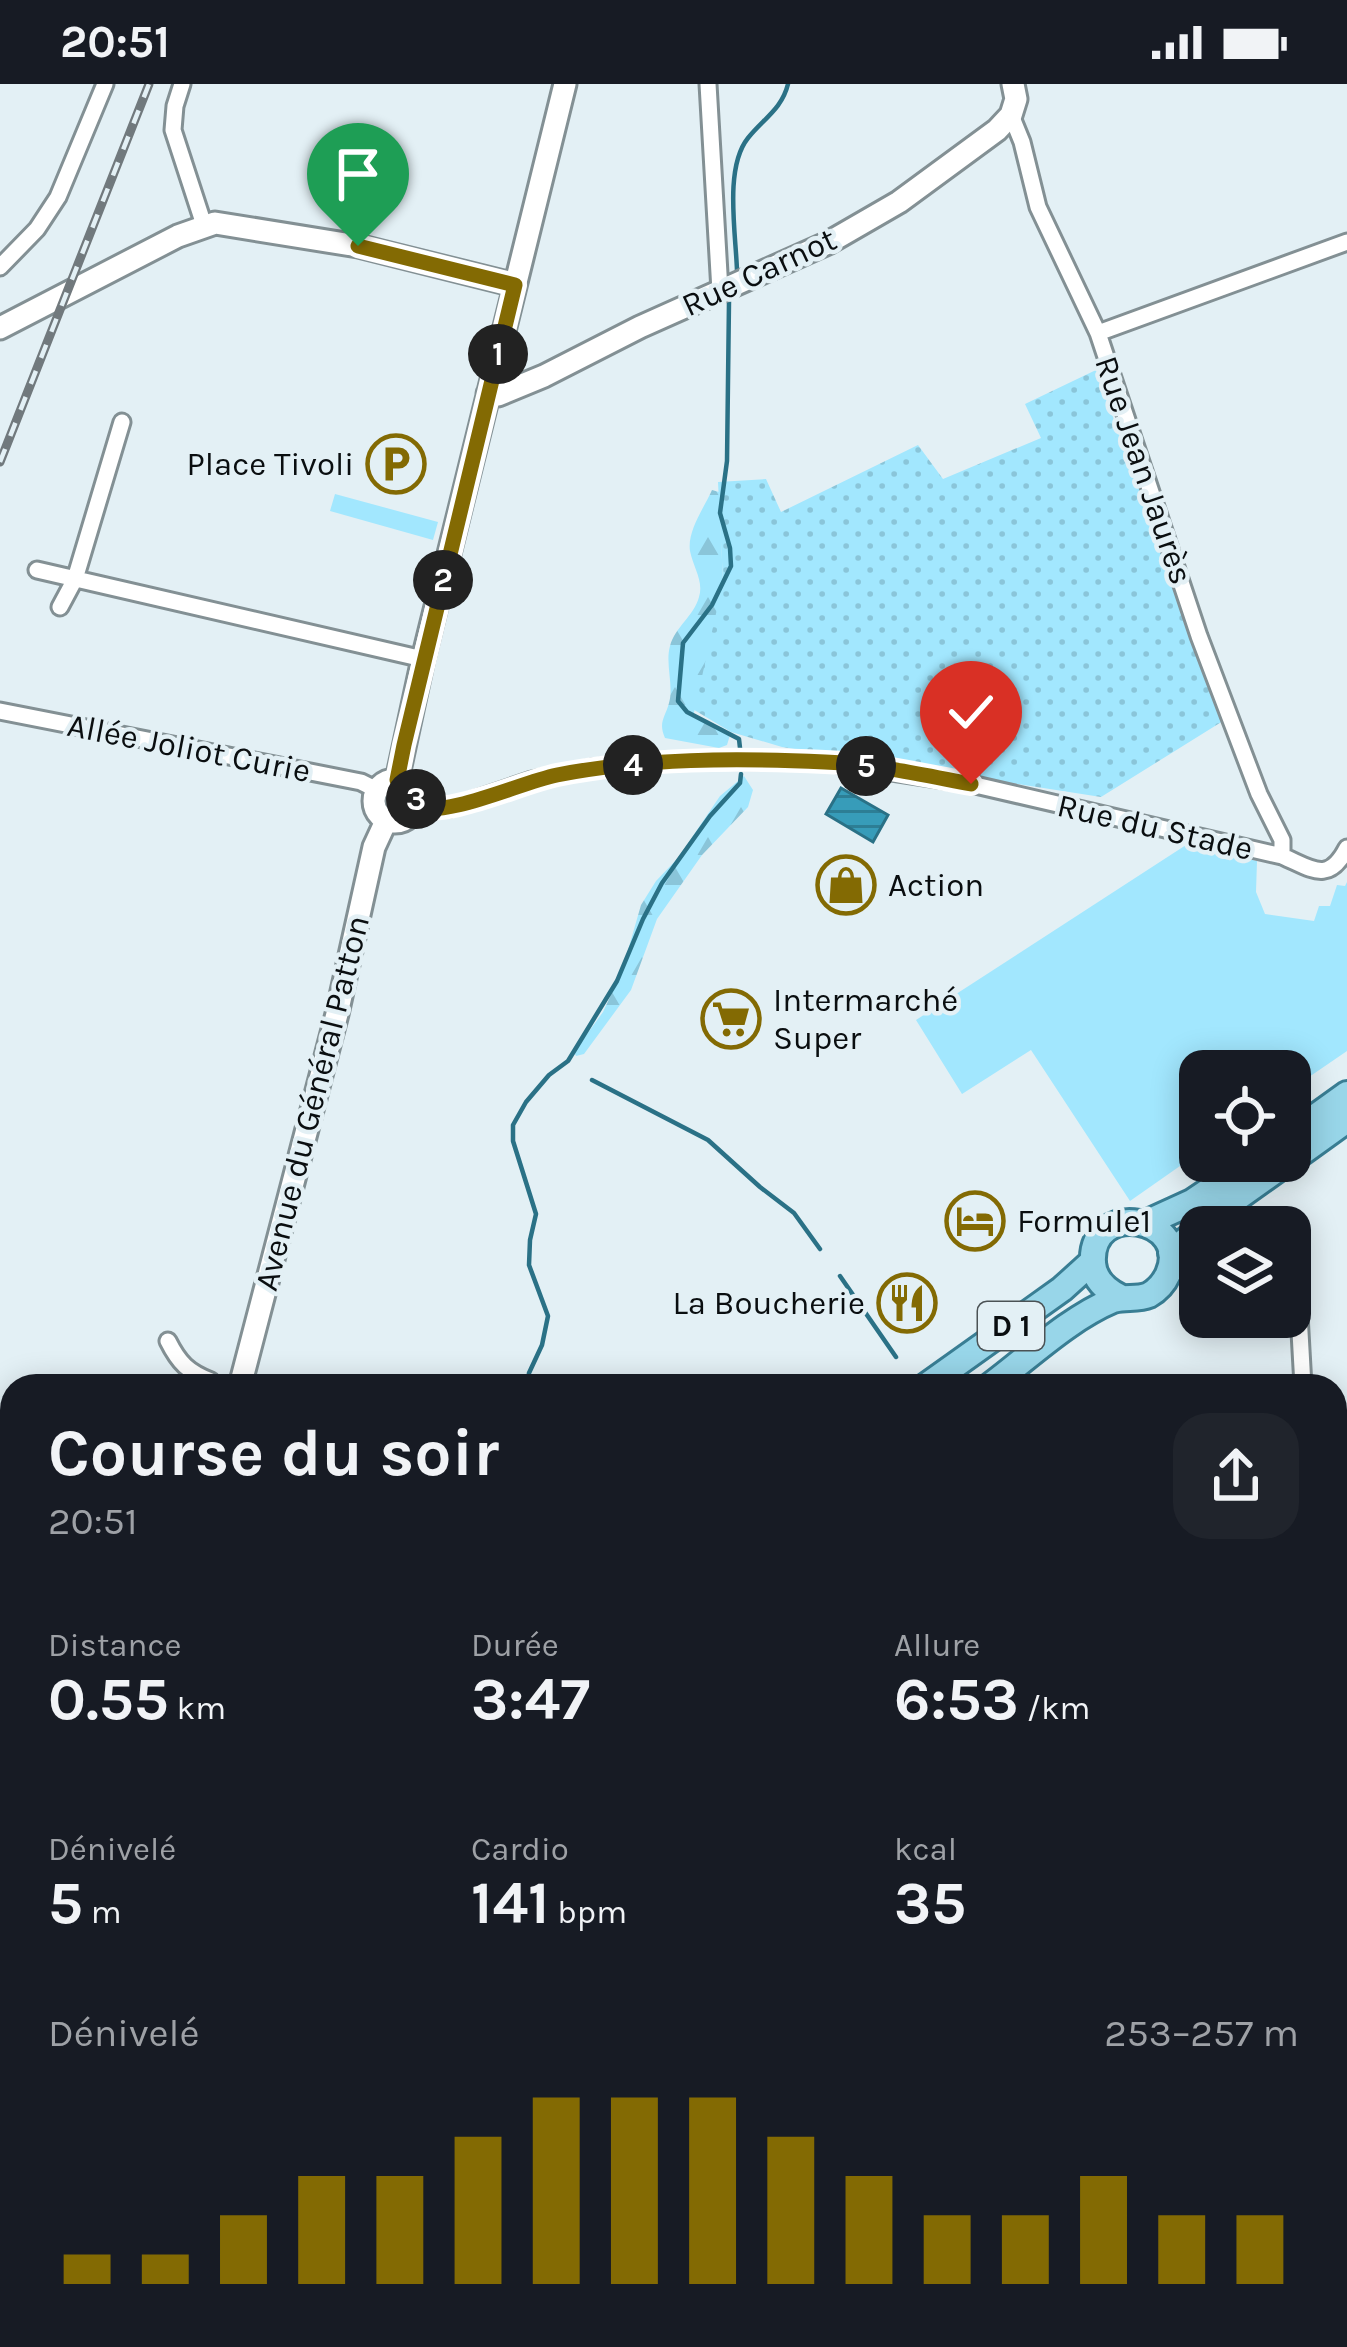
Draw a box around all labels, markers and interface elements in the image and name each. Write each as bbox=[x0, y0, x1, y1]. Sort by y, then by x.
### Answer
text: 20:51 bbox=[60, 16, 170, 68]
pin bbox=[307, 123, 409, 246]
icon: arrive bbox=[325, 141, 391, 207]
street label: Rue Carnot bbox=[676, 220, 842, 324]
pin: 1 bbox=[468, 324, 528, 384]
text: 1 bbox=[492, 335, 504, 373]
street label: Rue Jean Jaurès bbox=[1087, 351, 1201, 589]
parking icon: Place Tivoli bbox=[365, 433, 427, 495]
place label: Place Tivoli bbox=[186, 445, 354, 483]
pin: 2 bbox=[413, 550, 473, 610]
text: 2 bbox=[433, 561, 453, 599]
pin bbox=[920, 661, 1022, 784]
icon: check bbox=[938, 679, 1004, 745]
street label: Allée Joliot Curie bbox=[64, 706, 314, 790]
pin: 4 bbox=[603, 735, 663, 795]
pin: 5 bbox=[836, 736, 896, 796]
text: 4 bbox=[623, 746, 643, 784]
text: 5 bbox=[856, 747, 876, 785]
pin: 3 bbox=[386, 769, 446, 829]
text: 3 bbox=[406, 780, 426, 818]
street label: Rue du Stade bbox=[1054, 786, 1256, 868]
shop icon: Action bbox=[815, 854, 877, 916]
place label: Action bbox=[888, 866, 984, 904]
street label: Avenue du Général Patton bbox=[247, 912, 377, 1294]
place label: Intermarché Super bbox=[773, 981, 958, 1057]
supermarket icon: Intermarché Super bbox=[700, 988, 762, 1050]
map controls bbox=[1179, 1050, 1311, 1338]
button: locate bbox=[1179, 1050, 1311, 1182]
hotel icon: Formule1 bbox=[944, 1190, 1006, 1252]
place label: Formule1 bbox=[1017, 1202, 1151, 1240]
button: layers bbox=[1179, 1206, 1311, 1338]
restaurant icon: La Boucherie bbox=[876, 1272, 938, 1334]
place label: La Boucherie bbox=[672, 1284, 865, 1322]
road number: D 1 bbox=[978, 1302, 1044, 1350]
button: share bbox=[1173, 1413, 1299, 1539]
text: Course du soir bbox=[48, 1414, 499, 1492]
text: 20:51 bbox=[48, 1498, 138, 1544]
text: Distance bbox=[48, 1626, 181, 1664]
text: Durée bbox=[471, 1626, 559, 1664]
text: Allure bbox=[894, 1626, 980, 1664]
text: 0.55 bbox=[48, 1664, 169, 1734]
text: 3:47 bbox=[471, 1664, 590, 1734]
text: 6:53 bbox=[894, 1664, 1019, 1734]
text: km bbox=[169, 1689, 226, 1727]
text: /km bbox=[1019, 1689, 1090, 1727]
text: Dénivelé bbox=[48, 1830, 176, 1868]
text: Cardio bbox=[471, 1830, 569, 1868]
text: kcal bbox=[894, 1830, 957, 1868]
text: 5 bbox=[48, 1868, 83, 1938]
text: 141 bbox=[471, 1868, 549, 1938]
text: 35 bbox=[894, 1868, 966, 1938]
text: m bbox=[83, 1893, 122, 1931]
text: bpm bbox=[549, 1893, 627, 1931]
text: Dénivelé bbox=[48, 2010, 200, 2056]
text: 253–257 m bbox=[1104, 2010, 1299, 2056]

